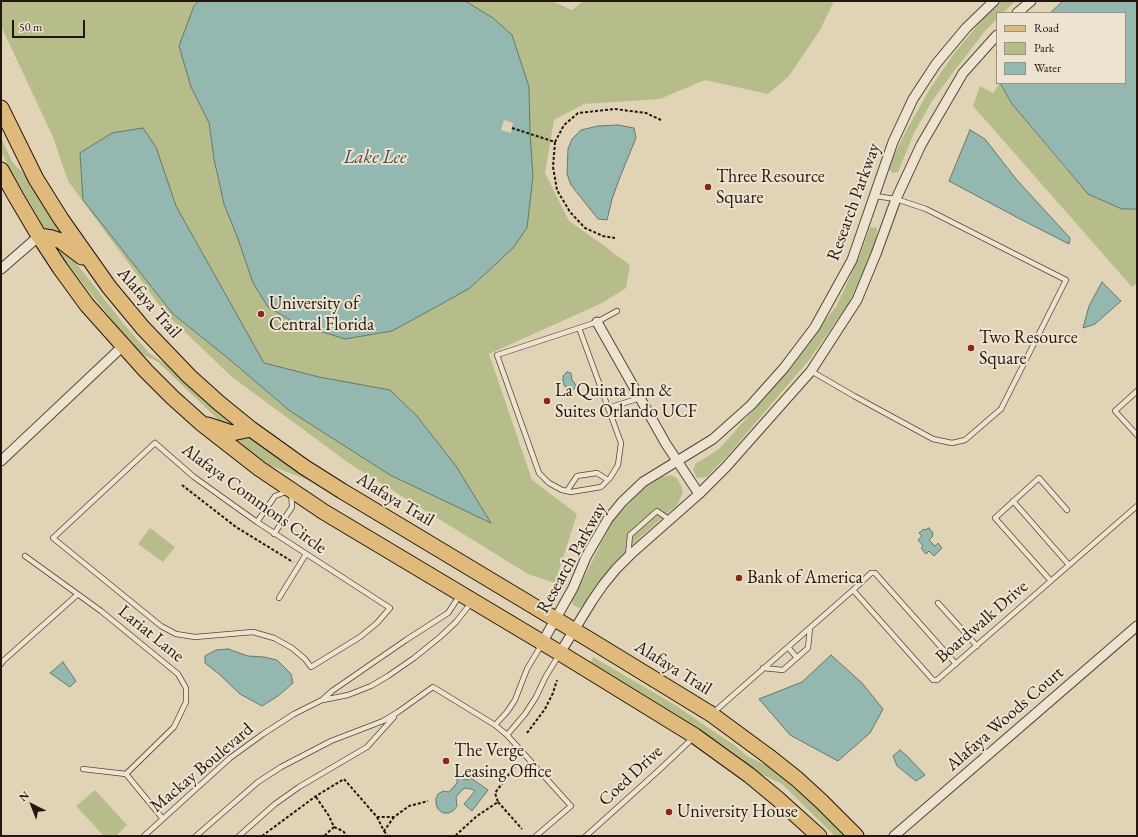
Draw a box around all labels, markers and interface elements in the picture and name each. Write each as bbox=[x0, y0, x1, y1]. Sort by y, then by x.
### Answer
scale bar bbox=[14, 12, 87, 38]
legend bbox=[996, 12, 1126, 84]
text: 50 m bbox=[19, 19, 42, 35]
text: Road bbox=[1034, 20, 1059, 36]
text: Park bbox=[1034, 40, 1054, 56]
text: Water bbox=[1034, 60, 1061, 76]
street label: Research Parkway bbox=[823, 140, 885, 264]
water label: Lake Lee bbox=[344, 147, 406, 169]
place label: Three Resource Square bbox=[716, 166, 825, 208]
marker: Three Resource Square bbox=[703, 182, 713, 192]
street label: Alafaya Trail bbox=[112, 263, 186, 343]
place label: University of Central Florida bbox=[269, 293, 374, 336]
marker: University of Central Florida bbox=[256, 309, 266, 319]
place label: Two Resource Square bbox=[979, 327, 1078, 370]
marker: Two Resource Square bbox=[966, 343, 976, 353]
place label: La Quinta Inn & Suites Orlando UCF bbox=[555, 380, 697, 422]
marker: La Quinta Inn & Suites Orlando UCF bbox=[542, 396, 552, 406]
street label: Alafaya Commons Circle bbox=[177, 439, 331, 559]
street label: Alafaya Trail bbox=[352, 468, 438, 532]
street label: Research Parkway bbox=[533, 499, 611, 617]
place label: Bank of America bbox=[747, 567, 863, 589]
marker: Bank of America bbox=[734, 573, 744, 583]
street label: Boardwalk Drive bbox=[931, 576, 1033, 668]
street label: Lariat Lane bbox=[114, 601, 188, 667]
street label: Alafaya Trail bbox=[630, 636, 716, 700]
street label: Alafaya Woods Court bbox=[942, 662, 1068, 776]
street label: Mackay Boulevard bbox=[146, 719, 258, 817]
place label: The Verge Leasing Office bbox=[454, 740, 552, 782]
street label: Coed Drive bbox=[594, 741, 668, 811]
marker: The Verge Leasing Office bbox=[441, 756, 451, 766]
north arrow bbox=[12, 785, 52, 825]
text: N bbox=[16, 788, 32, 804]
place label: University House bbox=[677, 801, 798, 823]
marker: University House bbox=[664, 807, 674, 817]

